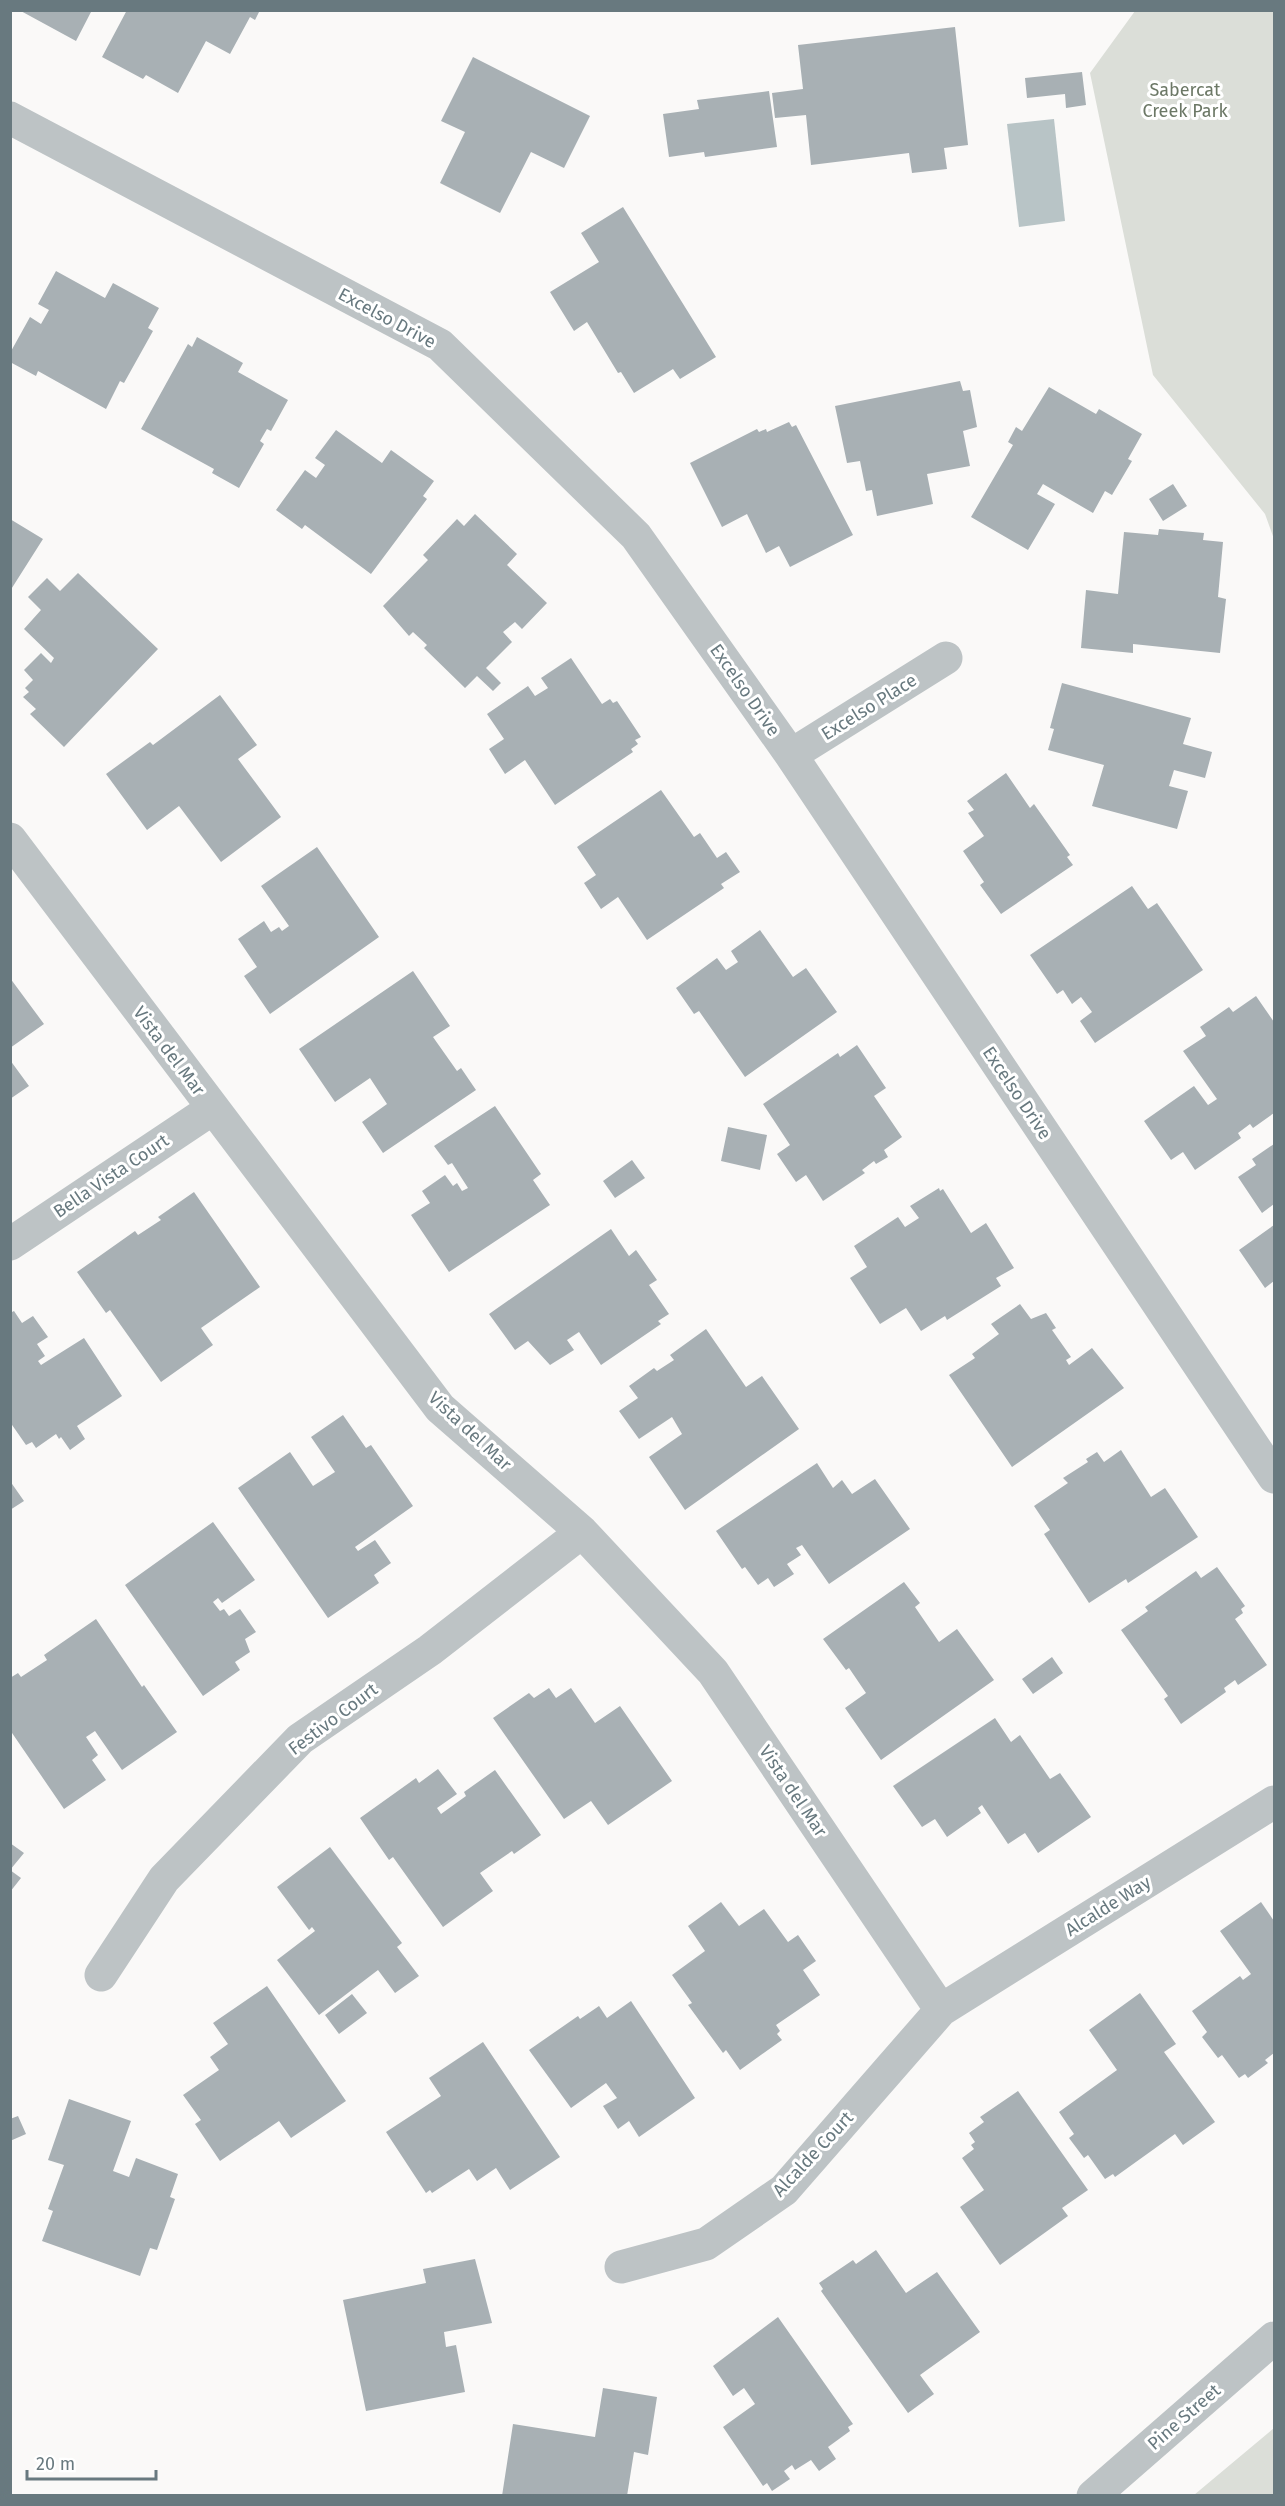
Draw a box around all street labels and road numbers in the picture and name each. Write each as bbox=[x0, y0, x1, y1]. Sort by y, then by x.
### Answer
street label: Excelso Drive bbox=[334, 283, 440, 353]
street label: Excelso Drive bbox=[705, 640, 785, 740]
street label: Excelso Place bbox=[817, 669, 921, 745]
street label: Vista del Mar bbox=[128, 1002, 210, 1100]
street label: Excelso Drive bbox=[978, 1042, 1056, 1144]
street label: Bella Vista Court bbox=[49, 1129, 173, 1223]
street label: Vista del Mar bbox=[424, 1387, 516, 1475]
street label: Festivo Court bbox=[284, 1678, 382, 1760]
street label: Vista del Mar bbox=[754, 1741, 832, 1841]
street label: Alcalde Way bbox=[1061, 1871, 1155, 1941]
street label: Alcalde Court bbox=[768, 2107, 858, 2201]
street label: Pine Street bbox=[1143, 2379, 1225, 2455]

